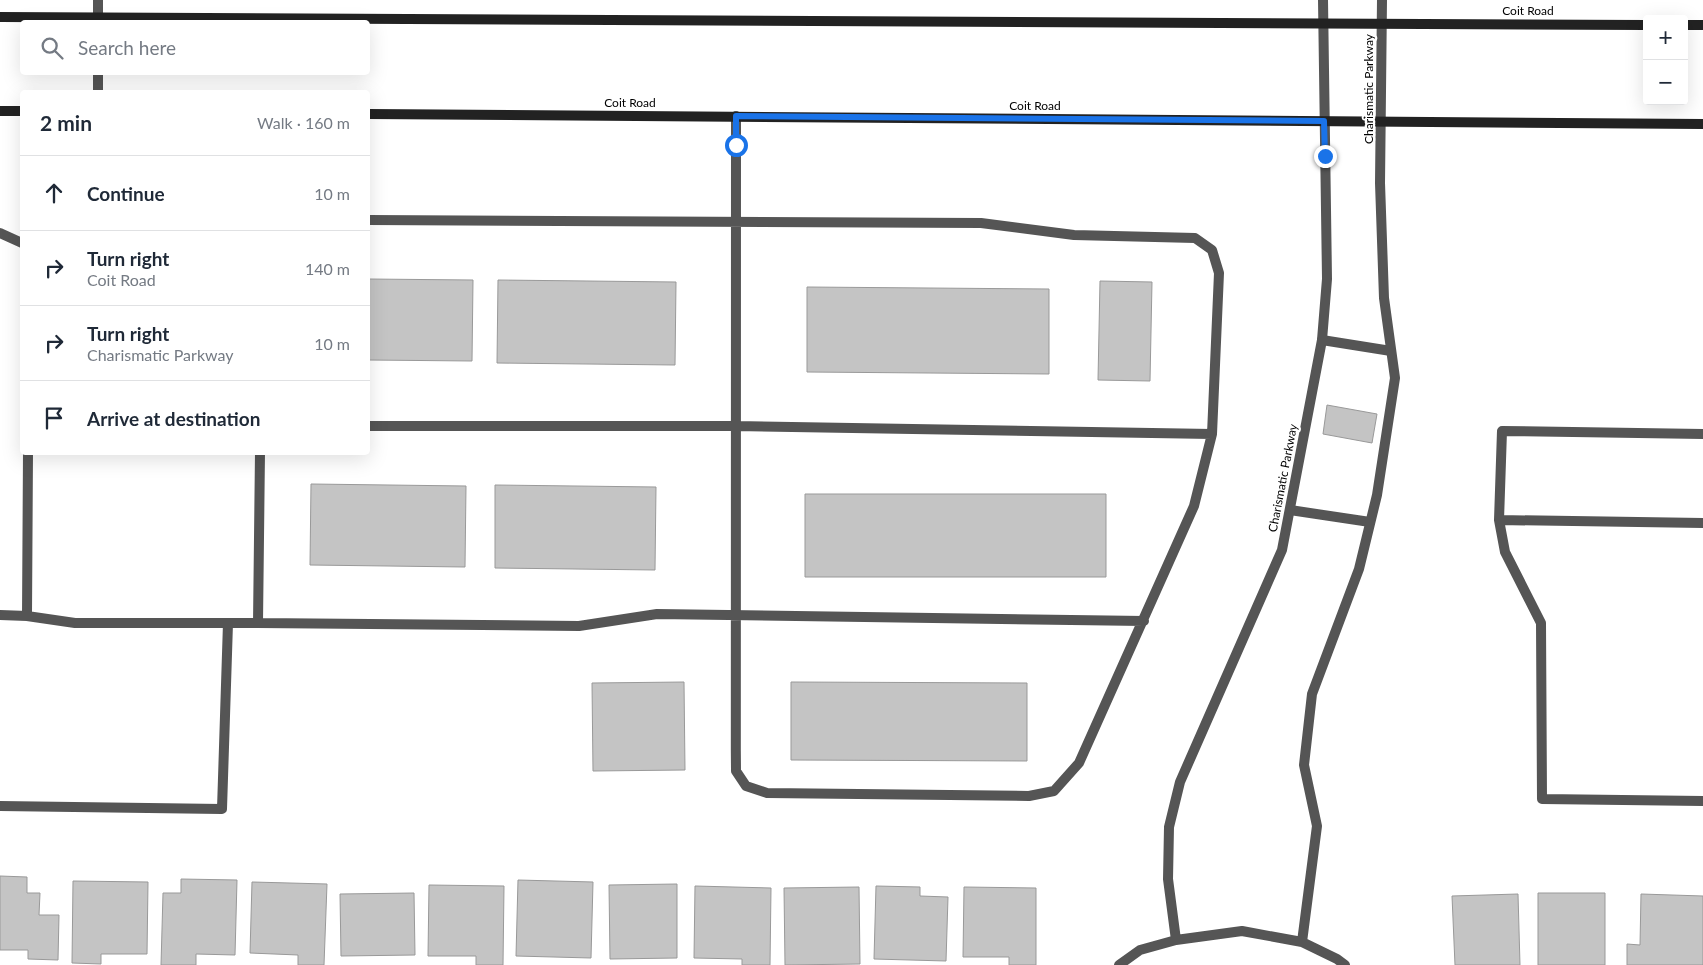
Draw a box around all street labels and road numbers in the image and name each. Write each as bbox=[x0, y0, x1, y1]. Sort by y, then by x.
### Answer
street label: Coit Road bbox=[1502, 3, 1554, 18]
street label: Charismatic Parkway bbox=[1361, 33, 1376, 144]
street label: Coit Road bbox=[604, 95, 656, 110]
street label: Coit Road bbox=[1009, 98, 1061, 113]
street label: Charismatic Parkway bbox=[1265, 422, 1301, 533]

